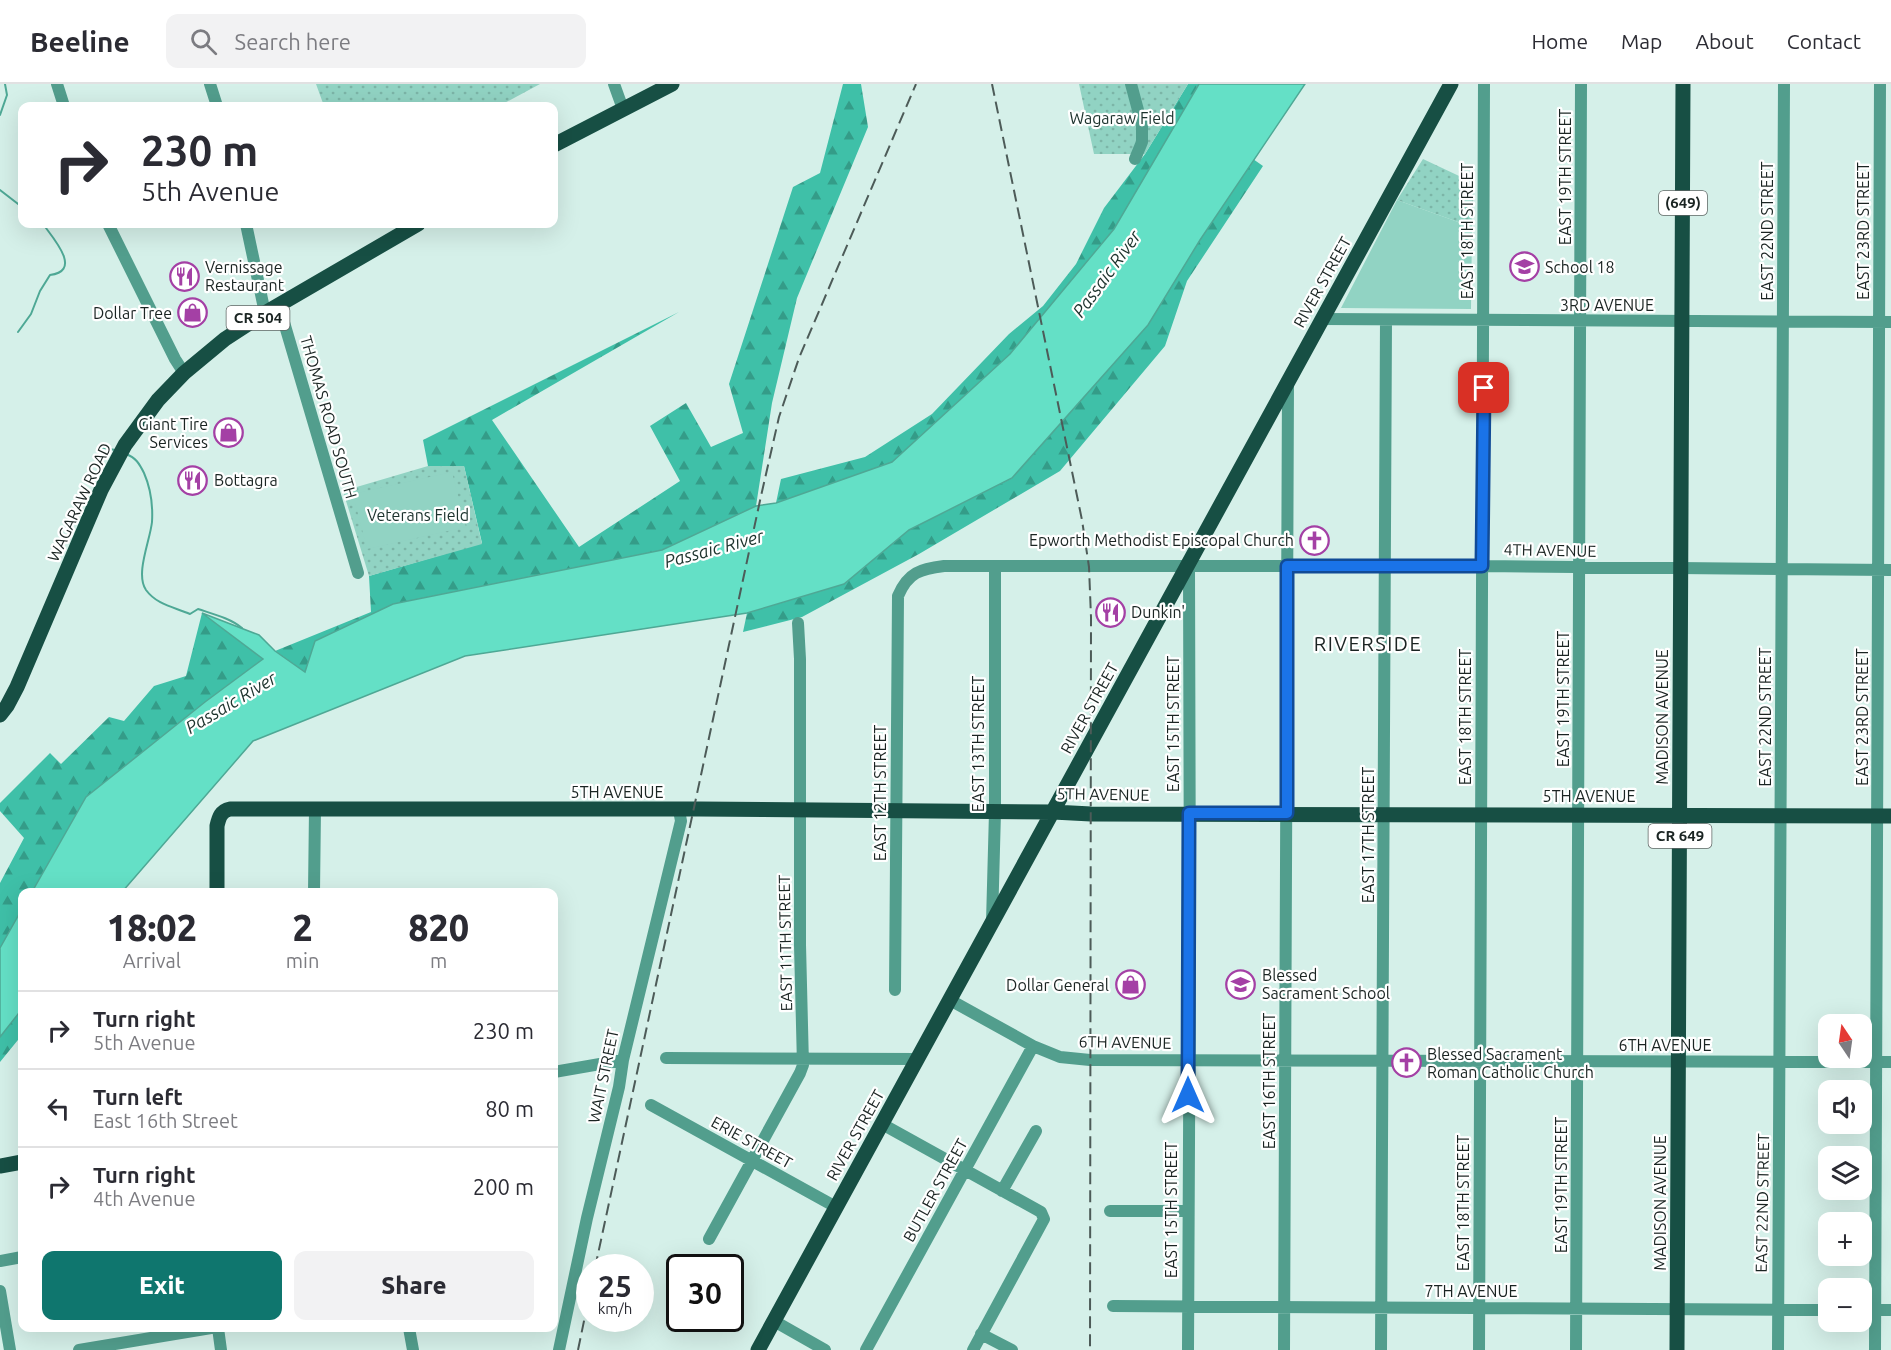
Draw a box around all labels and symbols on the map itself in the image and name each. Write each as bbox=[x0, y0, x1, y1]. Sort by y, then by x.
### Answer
park label: Wagaraw Field bbox=[1069, 109, 1175, 127]
street label: EAST 19TH STREET bbox=[1556, 109, 1574, 245]
street label: EAST 22ND STREET bbox=[1758, 161, 1776, 301]
street label: EAST 23RD STREET bbox=[1854, 162, 1872, 300]
street label: EAST 18TH STREET bbox=[1458, 163, 1476, 299]
road number: (649) bbox=[1659, 191, 1707, 215]
water label: Passaic River bbox=[1068, 225, 1145, 321]
street label: RIVER STREET bbox=[1290, 233, 1354, 331]
school or university icon: School 18 bbox=[1508, 251, 1540, 283]
place label: Vernissage Restaurant bbox=[205, 258, 285, 294]
place label: School 18 bbox=[1545, 258, 1615, 276]
restaurant icon: Vernissage Restaurant bbox=[168, 260, 200, 292]
street label: 3RD AVENUE bbox=[1560, 296, 1654, 314]
shop icon: Dollar Tree bbox=[177, 297, 209, 329]
place label: Dollar Tree bbox=[93, 304, 172, 322]
road number: CR 504 bbox=[226, 306, 290, 330]
street label: THOMAS ROAD SOUTH bbox=[297, 334, 361, 500]
pin bbox=[1458, 362, 1509, 413]
place label: Giant Tire Services bbox=[138, 415, 208, 451]
shop icon: Giant Tire Services bbox=[213, 417, 245, 449]
street label: WAGARAW ROAD bbox=[44, 440, 114, 564]
restaurant icon: Bottagra bbox=[177, 464, 209, 496]
place label: Bottagra bbox=[214, 471, 278, 489]
park label: Veterans Field bbox=[367, 506, 469, 524]
church icon: Epworth Methodist Episcopal Church bbox=[1299, 524, 1331, 556]
water label: Passaic River bbox=[662, 525, 767, 571]
place label: Epworth Methodist Episcopal Church bbox=[1029, 531, 1294, 549]
street label: 4TH AVENUE bbox=[1503, 540, 1597, 560]
restaurant icon: Dunkin' bbox=[1094, 596, 1126, 628]
place label: Dunkin' bbox=[1131, 603, 1185, 621]
street label: EAST 19TH STREET bbox=[1554, 631, 1572, 767]
district label: RIVERSIDE bbox=[1314, 632, 1422, 655]
street label: EAST 22ND STREET bbox=[1756, 647, 1774, 787]
street label: EAST 23RD STREET bbox=[1853, 648, 1871, 786]
street label: EAST 18TH STREET bbox=[1456, 649, 1474, 785]
street label: MADISON AVENUE bbox=[1653, 649, 1671, 785]
street label: EAST 15TH STREET bbox=[1164, 656, 1182, 792]
street label: RIVER STREET bbox=[1057, 659, 1121, 757]
water label: Passaic River bbox=[182, 667, 280, 737]
street label: EAST 13TH STREET bbox=[969, 676, 987, 812]
street label: EAST 12TH STREET bbox=[871, 725, 889, 861]
street label: EAST 17TH STREET bbox=[1359, 767, 1377, 903]
street label: 5TH AVENUE bbox=[571, 783, 663, 801]
street label: 5TH AVENUE bbox=[1056, 784, 1150, 804]
street label: 5TH AVENUE bbox=[1543, 787, 1635, 805]
road number: CR 649 bbox=[1648, 824, 1712, 848]
street label: EAST 11TH STREET bbox=[775, 874, 795, 1011]
place label: Blessed Sacrament School bbox=[1262, 966, 1390, 1002]
school or university icon: Blessed Sacrament School bbox=[1225, 968, 1257, 1000]
shop icon: Dollar General bbox=[1114, 969, 1146, 1001]
place label: Dollar General bbox=[1006, 976, 1109, 994]
street label: EAST 16TH STREET bbox=[1260, 1013, 1278, 1149]
north arrow bbox=[1818, 1014, 1872, 1068]
street label: WAIT STREET bbox=[584, 1027, 622, 1125]
street label: 6TH AVENUE bbox=[1078, 1032, 1172, 1052]
street label: 6TH AVENUE bbox=[1619, 1036, 1711, 1054]
place label: Blessed Sacrament Roman Catholic Church bbox=[1427, 1045, 1594, 1081]
church icon: Blessed Sacrament Roman Catholic Church bbox=[1390, 1047, 1422, 1079]
position arrow bbox=[1156, 1063, 1220, 1127]
street label: RIVER STREET bbox=[823, 1086, 887, 1184]
street label: ERIE STREET bbox=[708, 1112, 796, 1172]
street label: EAST 19TH STREET bbox=[1552, 1117, 1570, 1253]
street label: EAST 22ND STREET bbox=[1752, 1133, 1772, 1273]
street label: BUTLER STREET bbox=[899, 1135, 971, 1245]
street label: EAST 18TH STREET bbox=[1454, 1135, 1472, 1271]
street label: MADISON AVENUE bbox=[1651, 1135, 1669, 1271]
street label: EAST 15TH STREET bbox=[1162, 1142, 1180, 1278]
speed limit sign: 30 bbox=[666, 1254, 744, 1332]
street label: 7TH AVENUE bbox=[1425, 1282, 1517, 1300]

